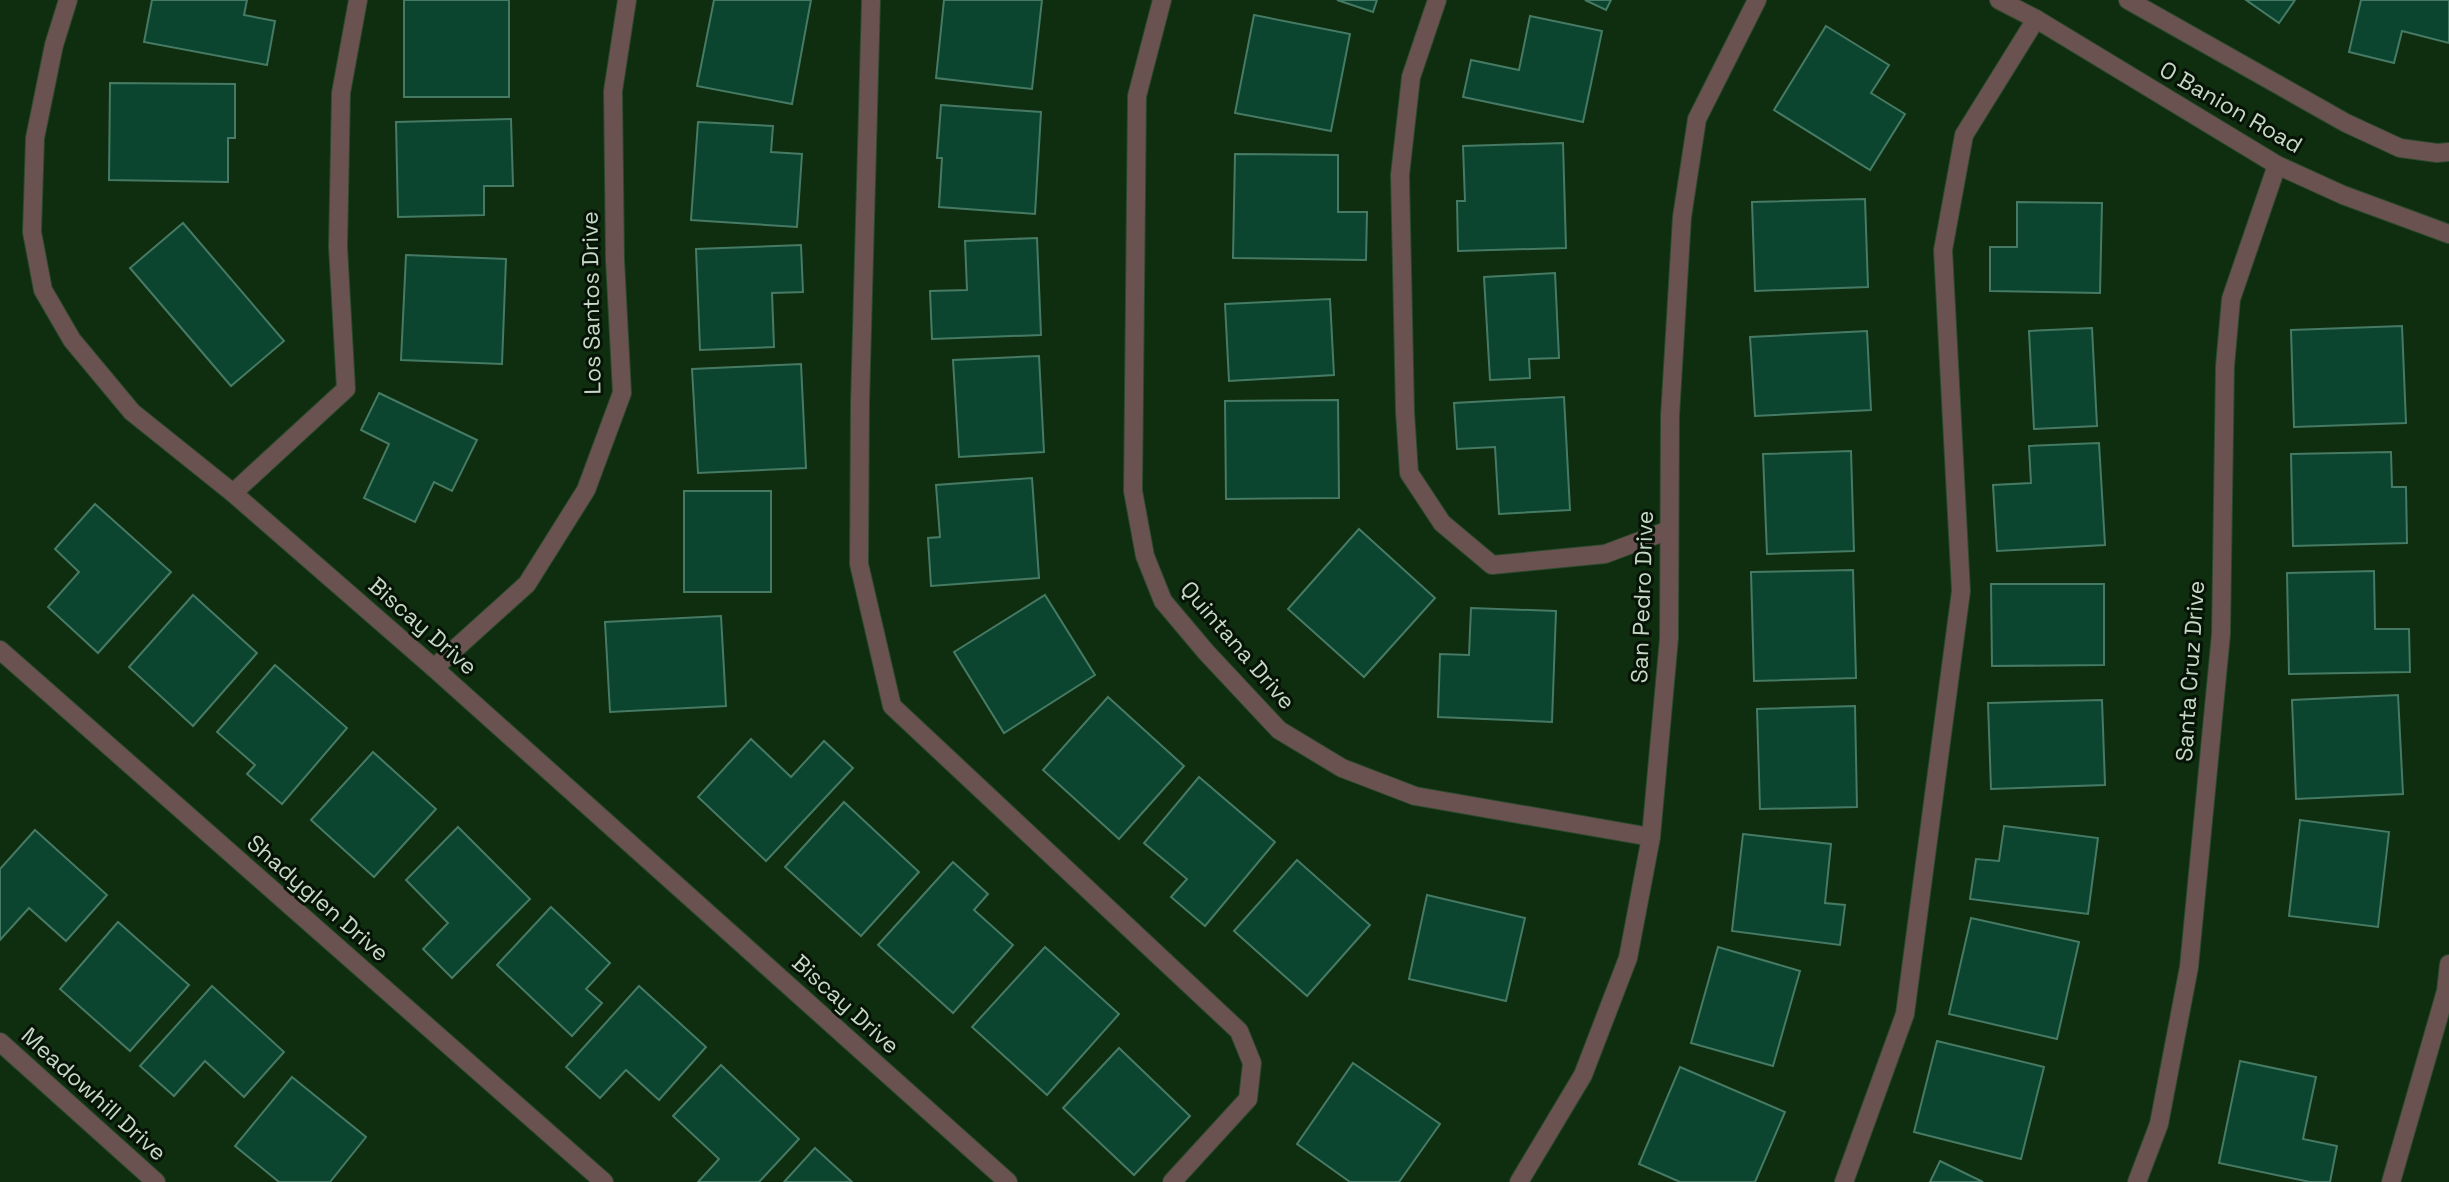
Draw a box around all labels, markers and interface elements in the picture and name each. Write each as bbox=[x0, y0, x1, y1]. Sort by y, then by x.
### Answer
street label: O Banion Road bbox=[2154, 54, 2308, 160]
street label: Los Santos Drive bbox=[574, 211, 608, 395]
street label: San Pedro Drive bbox=[1624, 510, 1660, 684]
street label: Biscay Drive bbox=[362, 570, 484, 682]
street label: Quintana Drive bbox=[1174, 574, 1302, 716]
street label: Santa Cruz Drive bbox=[2169, 580, 2211, 762]
street label: Shadyglen Drive bbox=[241, 828, 395, 968]
street label: Biscay Drive bbox=[786, 948, 906, 1060]
street label: Meadowhill Drive bbox=[15, 1021, 173, 1167]

